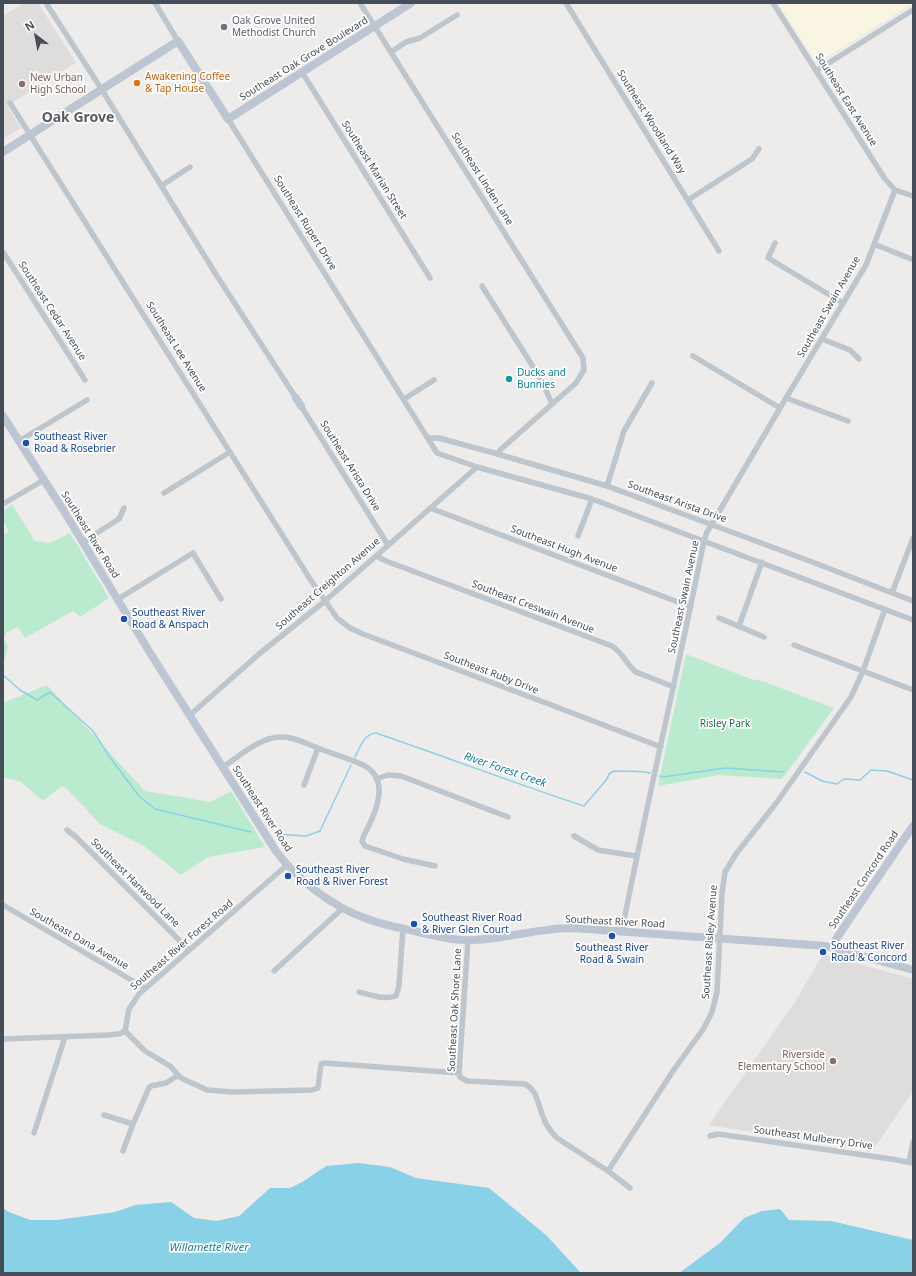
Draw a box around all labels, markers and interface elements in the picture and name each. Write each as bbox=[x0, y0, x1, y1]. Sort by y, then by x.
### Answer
street label: Southeast Oak Grove Boulevard bbox=[238, 14, 370, 104]
place label: Oak Grove United Methodist Church bbox=[232, 15, 316, 38]
north arrow bbox=[16, 16, 56, 56]
text: N bbox=[22, 17, 37, 34]
marker: Oak Grove United Methodist Church bbox=[219, 22, 229, 32]
street label: Southeast East Avenue bbox=[813, 51, 879, 149]
street label: Southeast Woodland Way bbox=[614, 68, 688, 176]
place label: Awakening Coffee & Tap House bbox=[145, 71, 230, 94]
place label: New Urban High School bbox=[30, 72, 86, 96]
marker: Awakening Coffee & Tap House bbox=[132, 78, 142, 88]
marker: New Urban High School bbox=[17, 79, 27, 89]
district label: Oak Grove bbox=[42, 110, 114, 126]
street label: Southeast Marian Street bbox=[339, 119, 409, 221]
street label: Southeast Linden Lane bbox=[449, 130, 515, 228]
street label: Southeast Rupert Drive bbox=[271, 174, 339, 272]
street label: Southeast Swain Avenue bbox=[795, 254, 863, 360]
street label: Southeast Cedar Avenue bbox=[16, 259, 88, 363]
street label: Southeast Lee Avenue bbox=[143, 300, 209, 394]
place label: Ducks and Bunnies bbox=[517, 367, 566, 390]
marker: Ducks and Bunnies bbox=[504, 374, 514, 384]
street label: Southeast Arista Drive bbox=[317, 419, 383, 513]
place label: Southeast River Road & Rosebrier bbox=[34, 431, 116, 454]
marker: Southeast River Road & Rosebrier bbox=[21, 438, 31, 448]
street label: Southeast Arista Drive bbox=[626, 479, 728, 525]
street label: Southeast River Road bbox=[58, 489, 122, 581]
street label: Southeast Hugh Avenue bbox=[509, 523, 619, 575]
street label: Southeast Creighton Avenue bbox=[273, 535, 383, 633]
street label: Southeast Swain Avenue bbox=[666, 539, 702, 655]
street label: Southeast Creswain Avenue bbox=[470, 578, 596, 636]
place label: Southeast River Road & Anspach bbox=[132, 607, 209, 630]
marker: Southeast River Road & Anspach bbox=[119, 614, 129, 624]
street label: Southeast Ruby Drive bbox=[442, 649, 540, 697]
park label: Risley Park bbox=[700, 718, 750, 730]
water label: River Forest Creek bbox=[462, 750, 548, 790]
street label: Southeast River Road bbox=[230, 764, 294, 854]
street label: Southeast Concord Road bbox=[827, 829, 901, 931]
street label: Southeast Hanwood Lane bbox=[88, 836, 182, 930]
place label: Southeast River Road & River Forest bbox=[296, 864, 388, 888]
marker: Southeast River Road & River Forest bbox=[283, 871, 293, 881]
street label: Southeast Risley Avenue bbox=[700, 885, 720, 999]
street label: Southeast River Forest Road bbox=[128, 897, 236, 993]
street label: Southeast Dana Avenue bbox=[27, 906, 131, 972]
place label: Southeast River Road & River Glen Court bbox=[422, 912, 522, 936]
street label: Southeast River Road bbox=[565, 913, 665, 931]
marker: Southeast River Road & River Glen Court bbox=[409, 919, 419, 929]
marker: Southeast River Road & Swain bbox=[607, 931, 617, 941]
place label: Southeast River Road & Concord bbox=[831, 940, 907, 964]
place label: Southeast River Road & Swain bbox=[575, 942, 649, 966]
marker: Southeast River Road & Concord bbox=[818, 947, 828, 957]
street label: Southeast Oak Shore Lane bbox=[446, 948, 464, 1072]
place label: Riverside Elementary School bbox=[738, 1049, 825, 1072]
marker: Riverside Elementary School bbox=[828, 1056, 838, 1066]
street label: Southeast Mulberry Drive bbox=[753, 1124, 873, 1152]
water label: Willamette River bbox=[169, 1241, 249, 1255]

